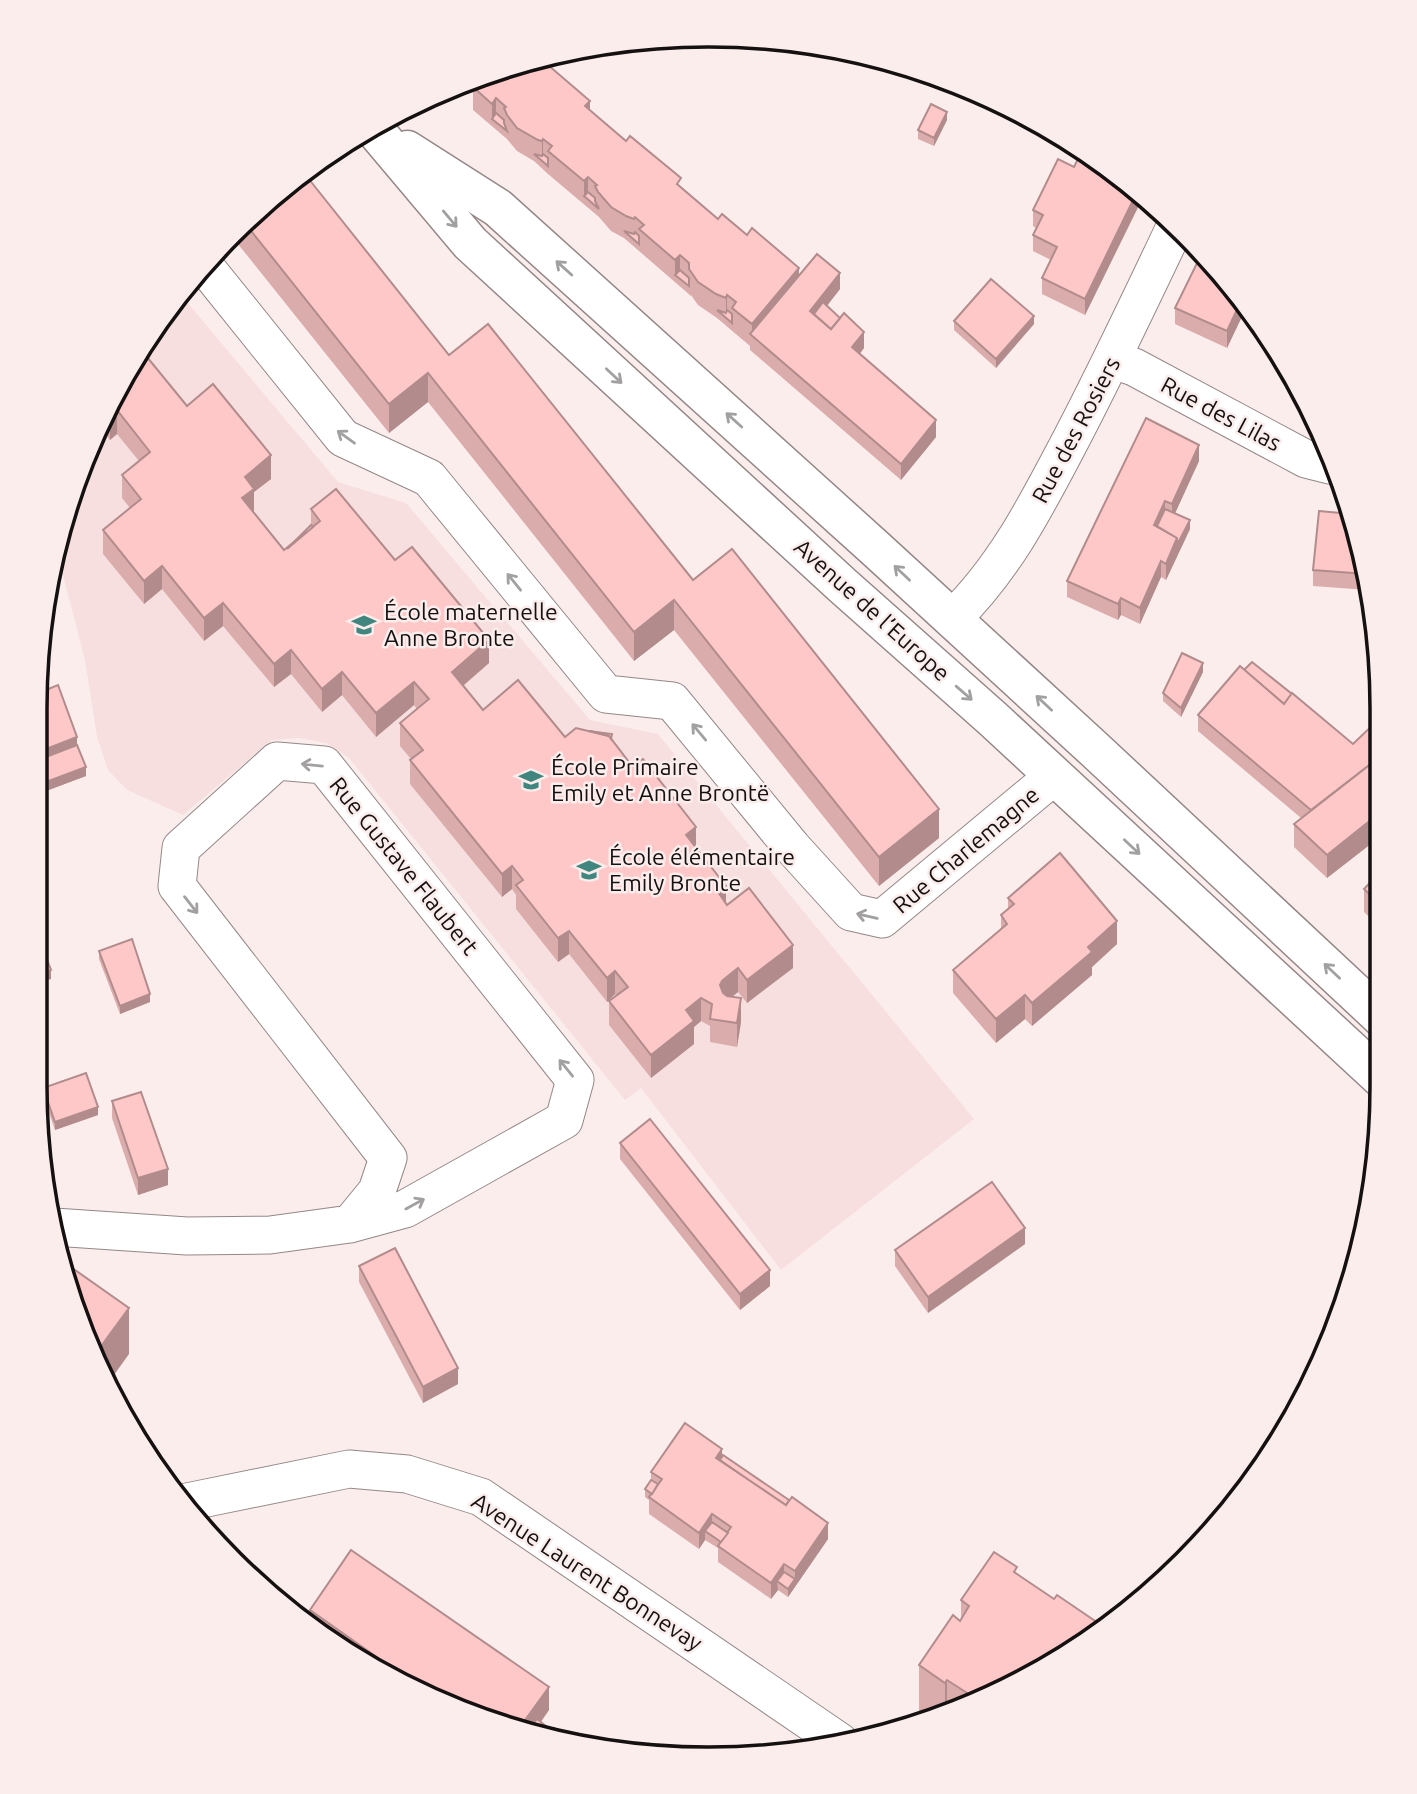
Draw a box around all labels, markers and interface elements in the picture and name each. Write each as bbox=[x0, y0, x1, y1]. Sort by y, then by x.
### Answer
one-way arrow bbox=[442, 210, 458, 228]
one-way arrow bbox=[556, 260, 574, 276]
street label: Rue des Rosiers bbox=[1027, 353, 1125, 507]
one-way arrow bbox=[605, 368, 623, 384]
street label: Rue des Lilas bbox=[1157, 372, 1285, 456]
one-way arrow bbox=[725, 412, 743, 428]
one-way arrow bbox=[337, 430, 356, 445]
street label: Avenue de l’Europe bbox=[790, 534, 955, 686]
one-way arrow bbox=[894, 564, 911, 581]
one-way arrow bbox=[507, 574, 522, 592]
place label: École maternelle Anne Bronte bbox=[384, 598, 558, 650]
school or university icon: École maternelle Anne Bronte bbox=[350, 611, 378, 639]
one-way arrow bbox=[955, 685, 973, 701]
one-way arrow bbox=[1036, 694, 1053, 711]
one-way arrow bbox=[691, 724, 707, 742]
place label: École Primaire Emily et Anne Brontë bbox=[551, 753, 769, 805]
one-way arrow bbox=[301, 758, 324, 771]
school or university icon: École Primaire Emily et Anne Brontë bbox=[517, 766, 545, 794]
street label: Rue Gustave Flaubert bbox=[325, 772, 484, 959]
street label: Rue Charlemagne bbox=[888, 781, 1044, 918]
one-way arrow bbox=[1123, 839, 1140, 856]
place label: École élémentaire Emily Bronte bbox=[609, 843, 795, 895]
school or university icon: École élémentaire Emily Bronte bbox=[575, 856, 603, 884]
one-way arrow bbox=[184, 895, 199, 914]
one-way arrow bbox=[856, 909, 879, 922]
one-way arrow bbox=[1324, 963, 1341, 980]
one-way arrow bbox=[558, 1060, 573, 1078]
one-way arrow bbox=[404, 1196, 425, 1210]
street label: Avenue Laurent Bonnevay bbox=[467, 1488, 707, 1655]

